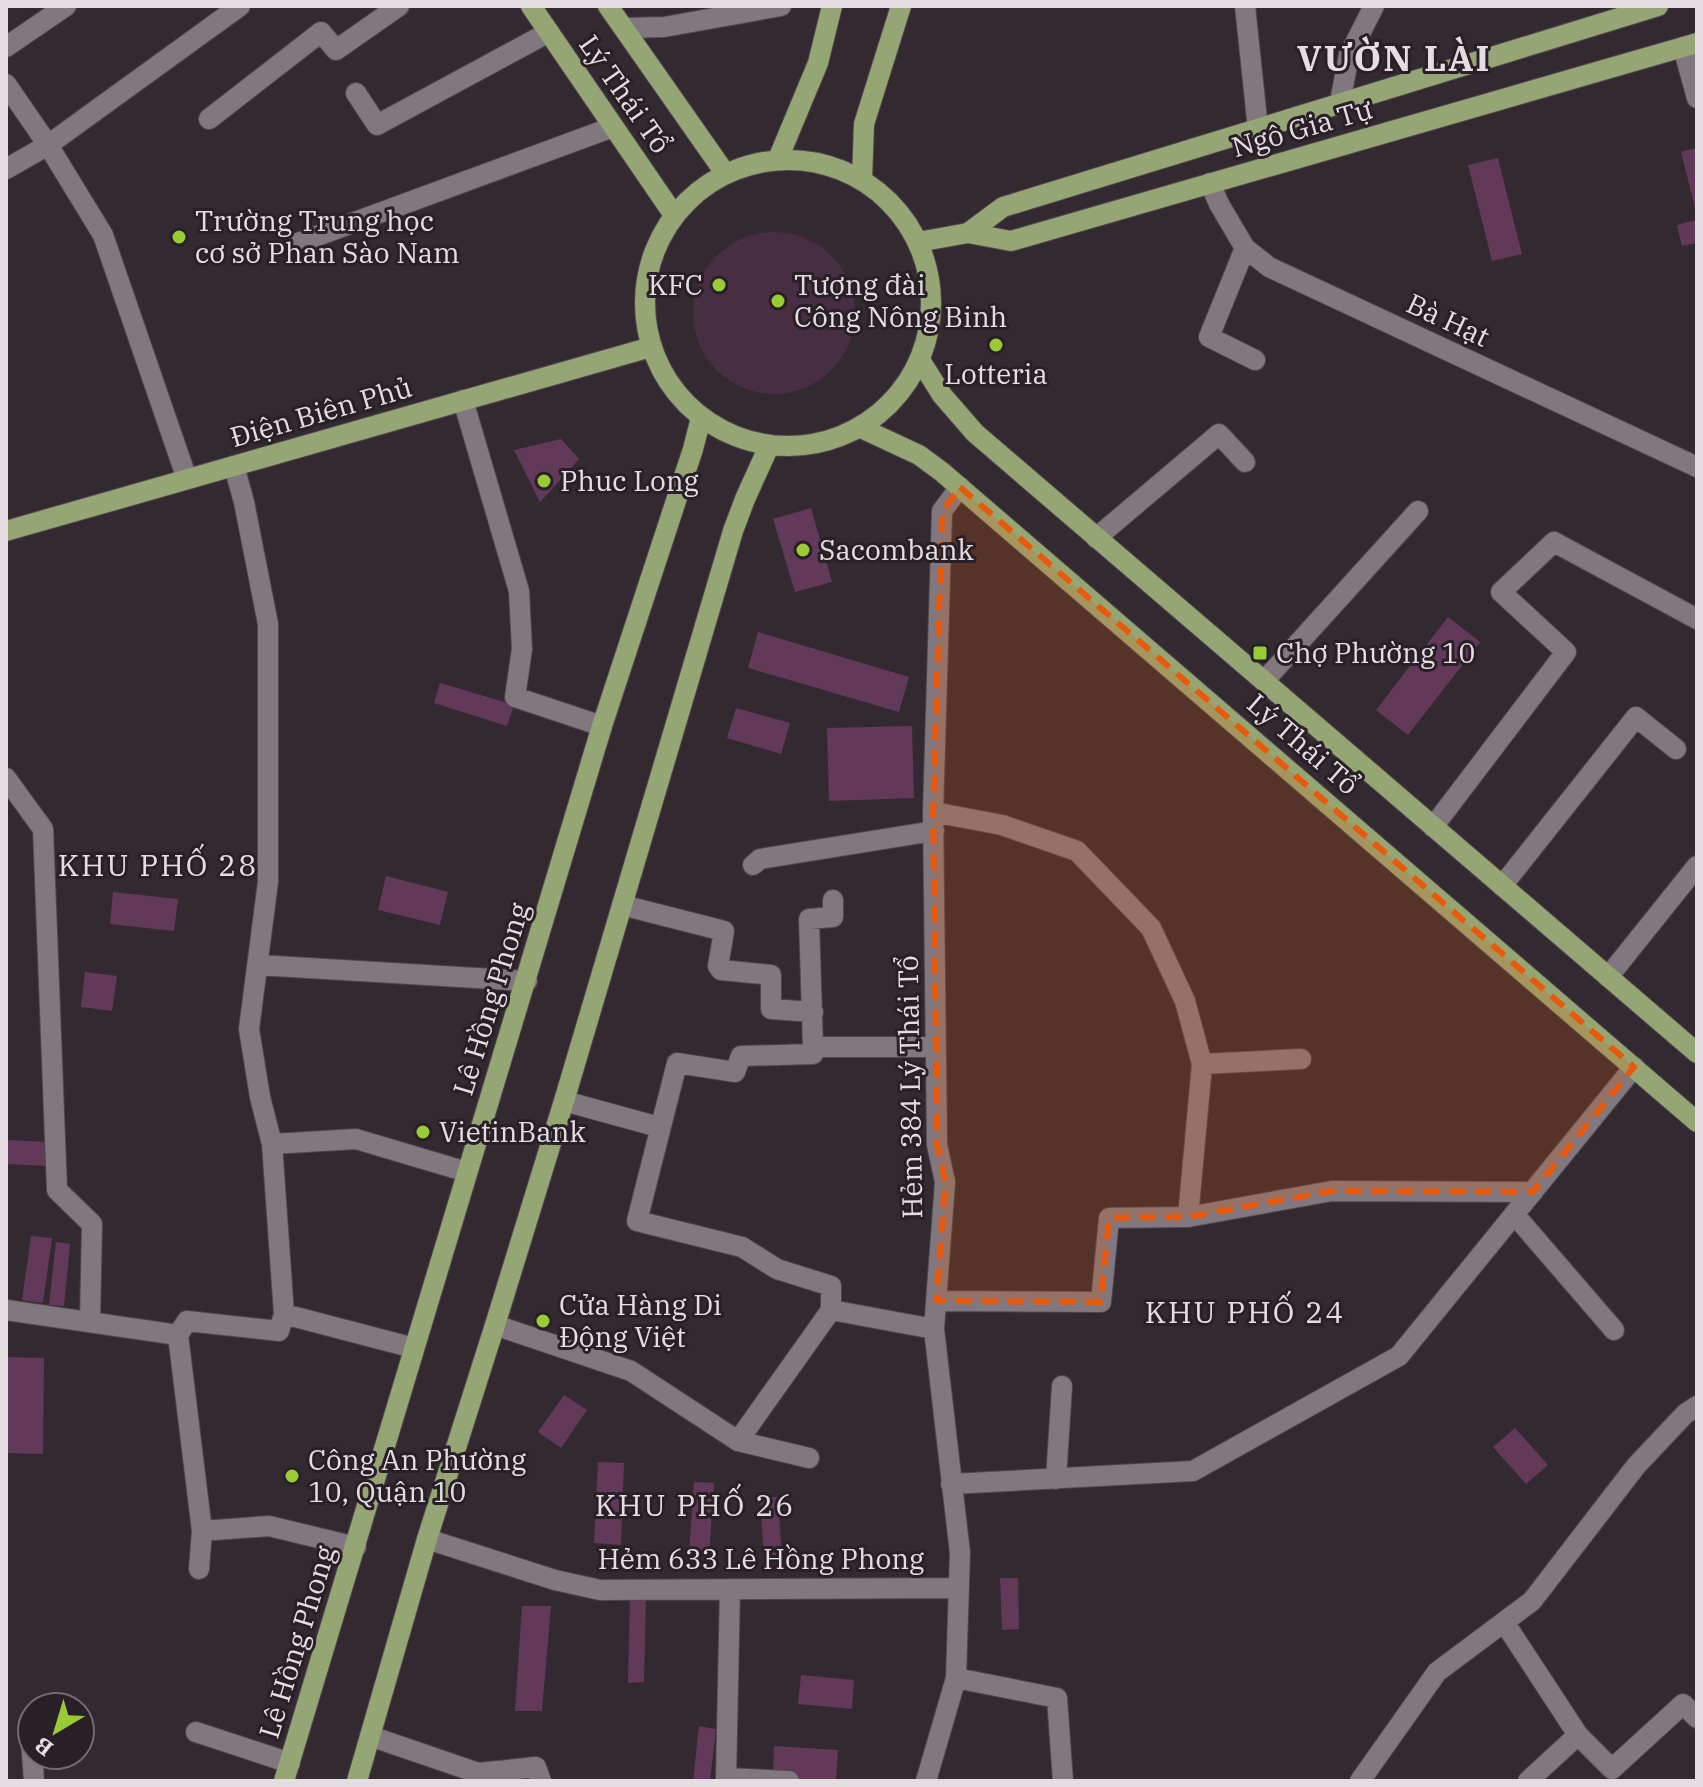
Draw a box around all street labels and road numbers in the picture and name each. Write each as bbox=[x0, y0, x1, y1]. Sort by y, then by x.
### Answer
street label: Lý Thái Tổ bbox=[571, 27, 680, 160]
street label: Ngô Gia Tự bbox=[1227, 90, 1376, 165]
street label: Bà Hạt bbox=[1401, 284, 1496, 355]
street label: Điện Biên Phủ bbox=[226, 368, 416, 455]
street label: Lý Thái Tổ bbox=[1240, 685, 1367, 802]
street label: Lê Hồng Phong bbox=[444, 898, 537, 1100]
street label: Hẻm 384 Lý Thái Tổ bbox=[889, 955, 930, 1219]
street label: Hẻm 633 Lê Hồng Phong bbox=[598, 1540, 924, 1577]
street label: Lê Hồng Phong bbox=[250, 1541, 343, 1743]

